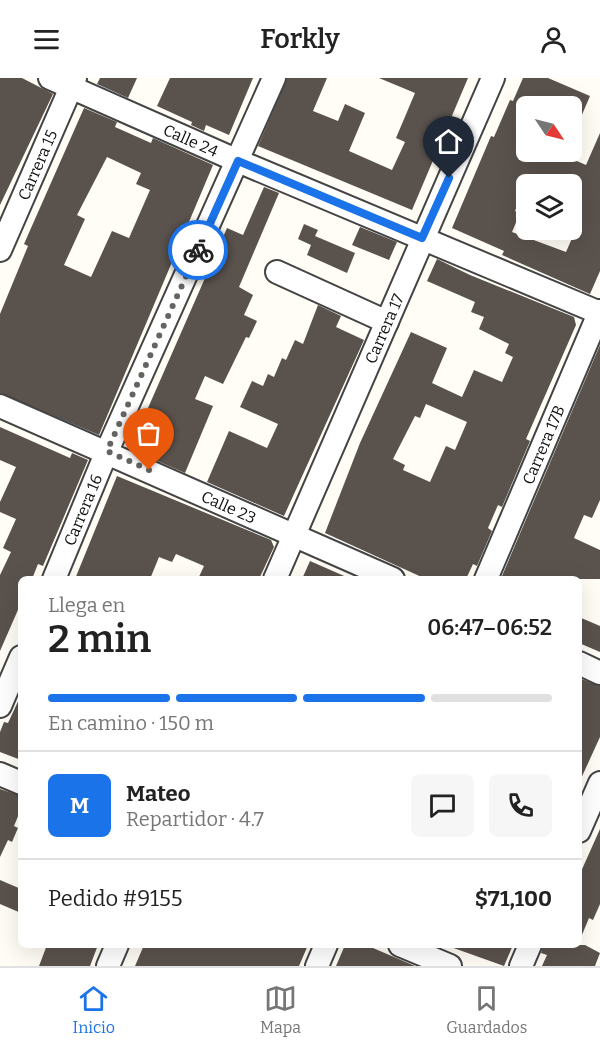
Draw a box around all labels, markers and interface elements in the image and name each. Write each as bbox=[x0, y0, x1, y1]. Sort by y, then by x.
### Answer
icon: menu bbox=[30, 23, 63, 56]
text: Forkly bbox=[260, 23, 340, 55]
icon: person bbox=[537, 23, 570, 56]
north arrow bbox=[516, 96, 582, 162]
map controls bbox=[516, 96, 582, 240]
pin bbox=[423, 116, 474, 178]
street label: Calle 24 bbox=[160, 120, 222, 161]
icon: home bbox=[432, 125, 465, 158]
street label: Carrera 15 bbox=[14, 127, 61, 203]
button: layers bbox=[516, 174, 582, 240]
courier bbox=[168, 220, 228, 280]
icon: bike bbox=[182, 234, 215, 267]
street label: Carrera 17 bbox=[361, 291, 408, 367]
street label: Carrera 17B bbox=[518, 402, 569, 487]
pin bbox=[123, 408, 174, 470]
icon: bag bbox=[132, 417, 165, 450]
street label: Carrera 16 bbox=[60, 471, 106, 548]
street label: Calle 23 bbox=[198, 487, 259, 528]
text: Llega en bbox=[48, 593, 125, 617]
text: 06:47–06:52 bbox=[427, 614, 552, 641]
text: 2 min bbox=[48, 616, 151, 662]
text: En camino · 150 m bbox=[48, 711, 214, 735]
button: chat bbox=[411, 774, 474, 837]
button: phone bbox=[489, 774, 552, 837]
text: Mateo bbox=[126, 780, 190, 807]
text: M bbox=[70, 792, 89, 819]
text: Repartidor · 4.7 bbox=[126, 807, 264, 831]
text: Pedido #9155 bbox=[48, 885, 183, 912]
text: $71,100 bbox=[475, 885, 552, 912]
tab: Inicio bbox=[73, 982, 115, 1037]
tab: Mapa bbox=[260, 982, 301, 1037]
tab: Guardados bbox=[446, 982, 527, 1037]

